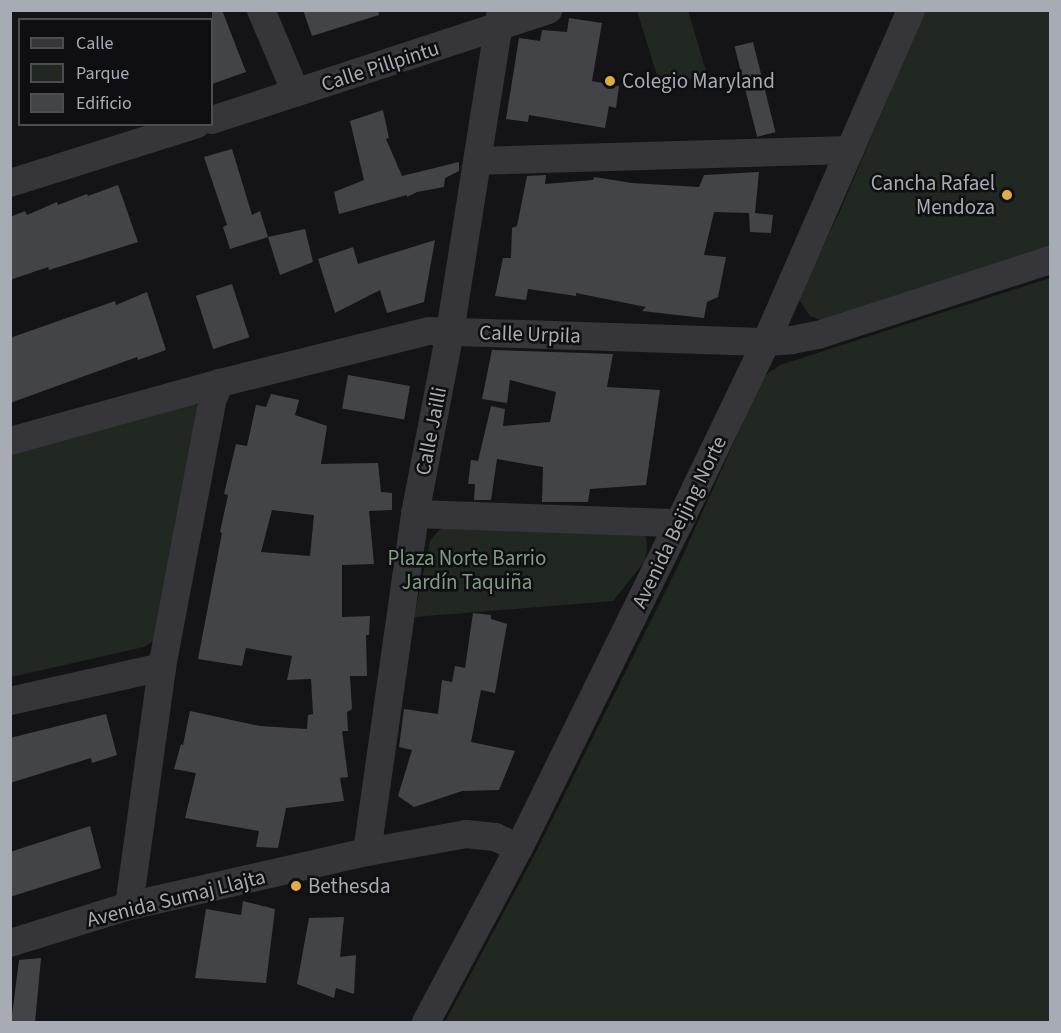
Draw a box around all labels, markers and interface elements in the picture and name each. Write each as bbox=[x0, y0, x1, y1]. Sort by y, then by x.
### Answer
legend bbox=[18, 18, 213, 126]
text: Calle bbox=[76, 31, 113, 56]
street label: Calle Pillpintu bbox=[318, 35, 442, 97]
text: Parque bbox=[76, 61, 129, 86]
place label: Colegio Maryland bbox=[622, 68, 775, 94]
marker: Colegio Maryland bbox=[603, 74, 617, 88]
text: Edificio bbox=[76, 91, 132, 116]
place label: Cancha Rafael Mendoza bbox=[871, 170, 995, 220]
marker: Cancha Rafael Mendoza bbox=[1000, 188, 1014, 202]
street label: Calle Urpila bbox=[479, 320, 581, 348]
street label: Calle Jailli bbox=[410, 385, 452, 477]
street label: Avenida Beijing Norte bbox=[626, 432, 732, 612]
park label: Plaza Norte Barrio Jardín Taquiña bbox=[388, 545, 546, 595]
street label: Avenida Sumaj Llajta bbox=[84, 864, 268, 932]
place label: Bethesda bbox=[308, 873, 391, 899]
marker: Bethesda bbox=[289, 879, 303, 893]

